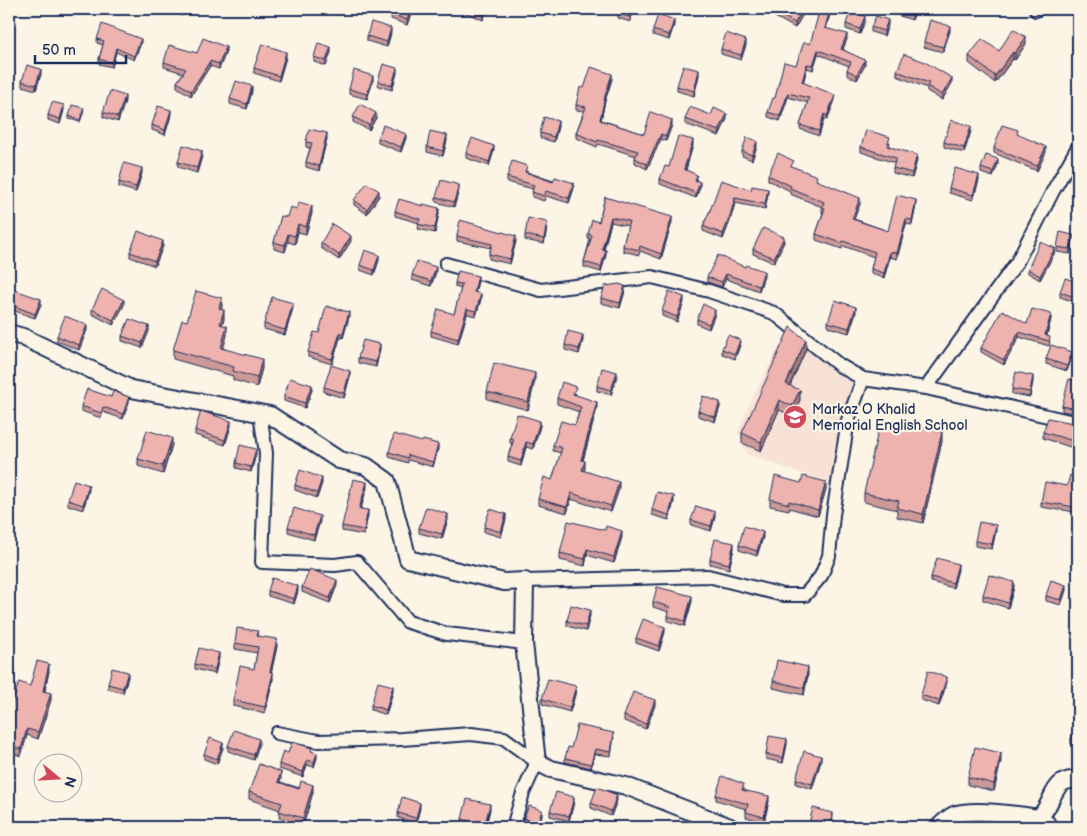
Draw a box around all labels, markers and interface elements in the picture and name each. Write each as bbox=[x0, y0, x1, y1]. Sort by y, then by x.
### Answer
scale bar bbox=[35, 32, 126, 64]
text: 50 m bbox=[42, 41, 76, 60]
place label: Markaz O Khalid Memorial English School bbox=[812, 401, 968, 434]
school or university icon: Markaz O Khalid Memorial English School bbox=[782, 404, 808, 430]
north arrow bbox=[32, 754, 82, 804]
text: N bbox=[60, 774, 80, 789]

